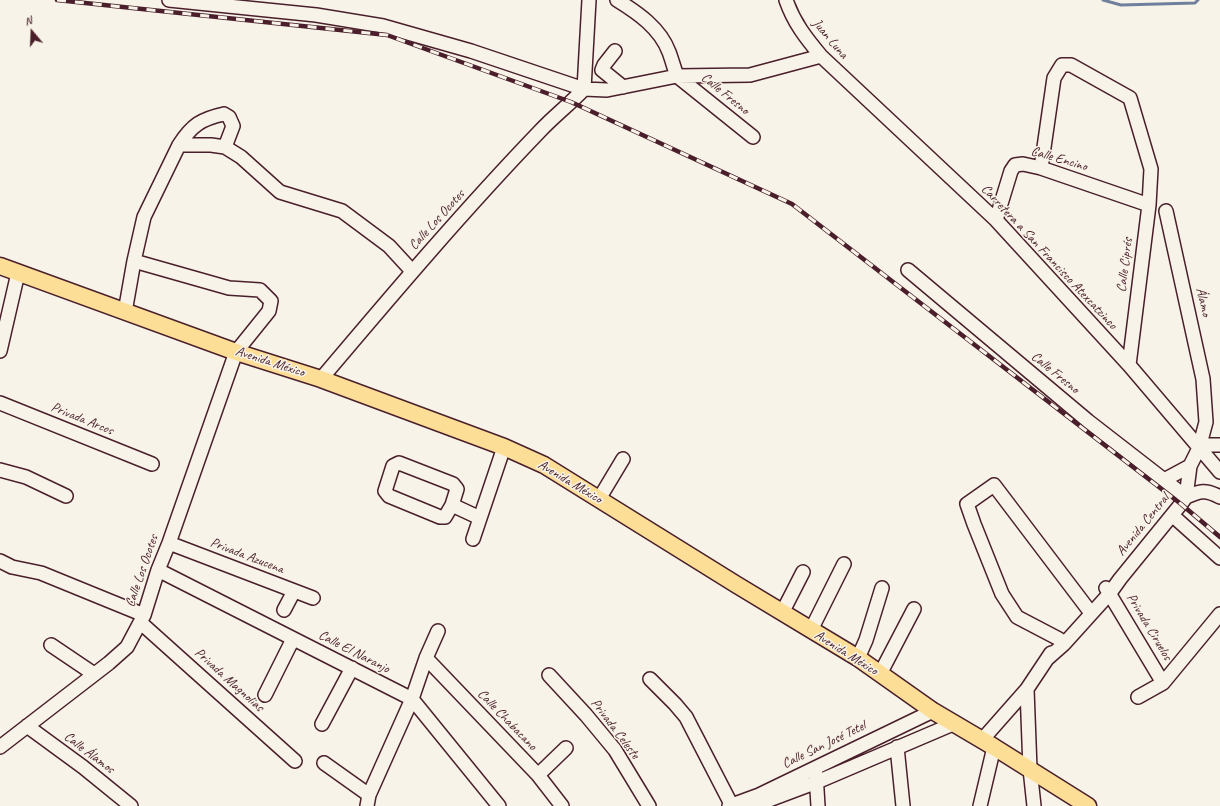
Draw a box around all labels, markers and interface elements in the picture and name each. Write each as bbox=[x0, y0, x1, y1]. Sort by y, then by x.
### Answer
north arrow bbox=[12, 12, 52, 52]
text: N bbox=[23, 13, 34, 28]
street label: Juan Luna bbox=[808, 16, 852, 62]
street label: Calle Fresno bbox=[697, 69, 753, 119]
street label: Calle Encino bbox=[1029, 143, 1089, 175]
street label: Carretera a San Francisco Atexcatzinco bbox=[977, 181, 1121, 333]
street label: Calle Los Ocotes bbox=[406, 186, 468, 254]
street label: Calle Ciprés bbox=[1113, 237, 1137, 293]
street label: Álamo bbox=[1192, 286, 1214, 318]
street label: Avenida México bbox=[233, 343, 307, 381]
street label: Calle Fresno bbox=[1027, 348, 1083, 398]
street label: Privada Arcos bbox=[48, 399, 116, 439]
street label: Avenida México bbox=[535, 456, 605, 508]
street label: Avenida Central bbox=[1113, 491, 1173, 559]
street label: Calle Los Ocotes bbox=[122, 533, 162, 609]
street label: Privada Azucena bbox=[208, 534, 286, 578]
street label: Privada Ciruelos bbox=[1122, 590, 1176, 664]
street label: Calle El Naranjo bbox=[316, 627, 392, 677]
street label: Avenida México bbox=[811, 627, 881, 679]
street label: Privada Magnolias bbox=[191, 645, 267, 715]
street label: Calle Chabacano bbox=[474, 686, 540, 754]
street label: Privada Celeste bbox=[587, 695, 643, 763]
street label: Calle San José Tetel bbox=[779, 718, 869, 772]
street label: Calle Álamos bbox=[60, 728, 118, 778]

